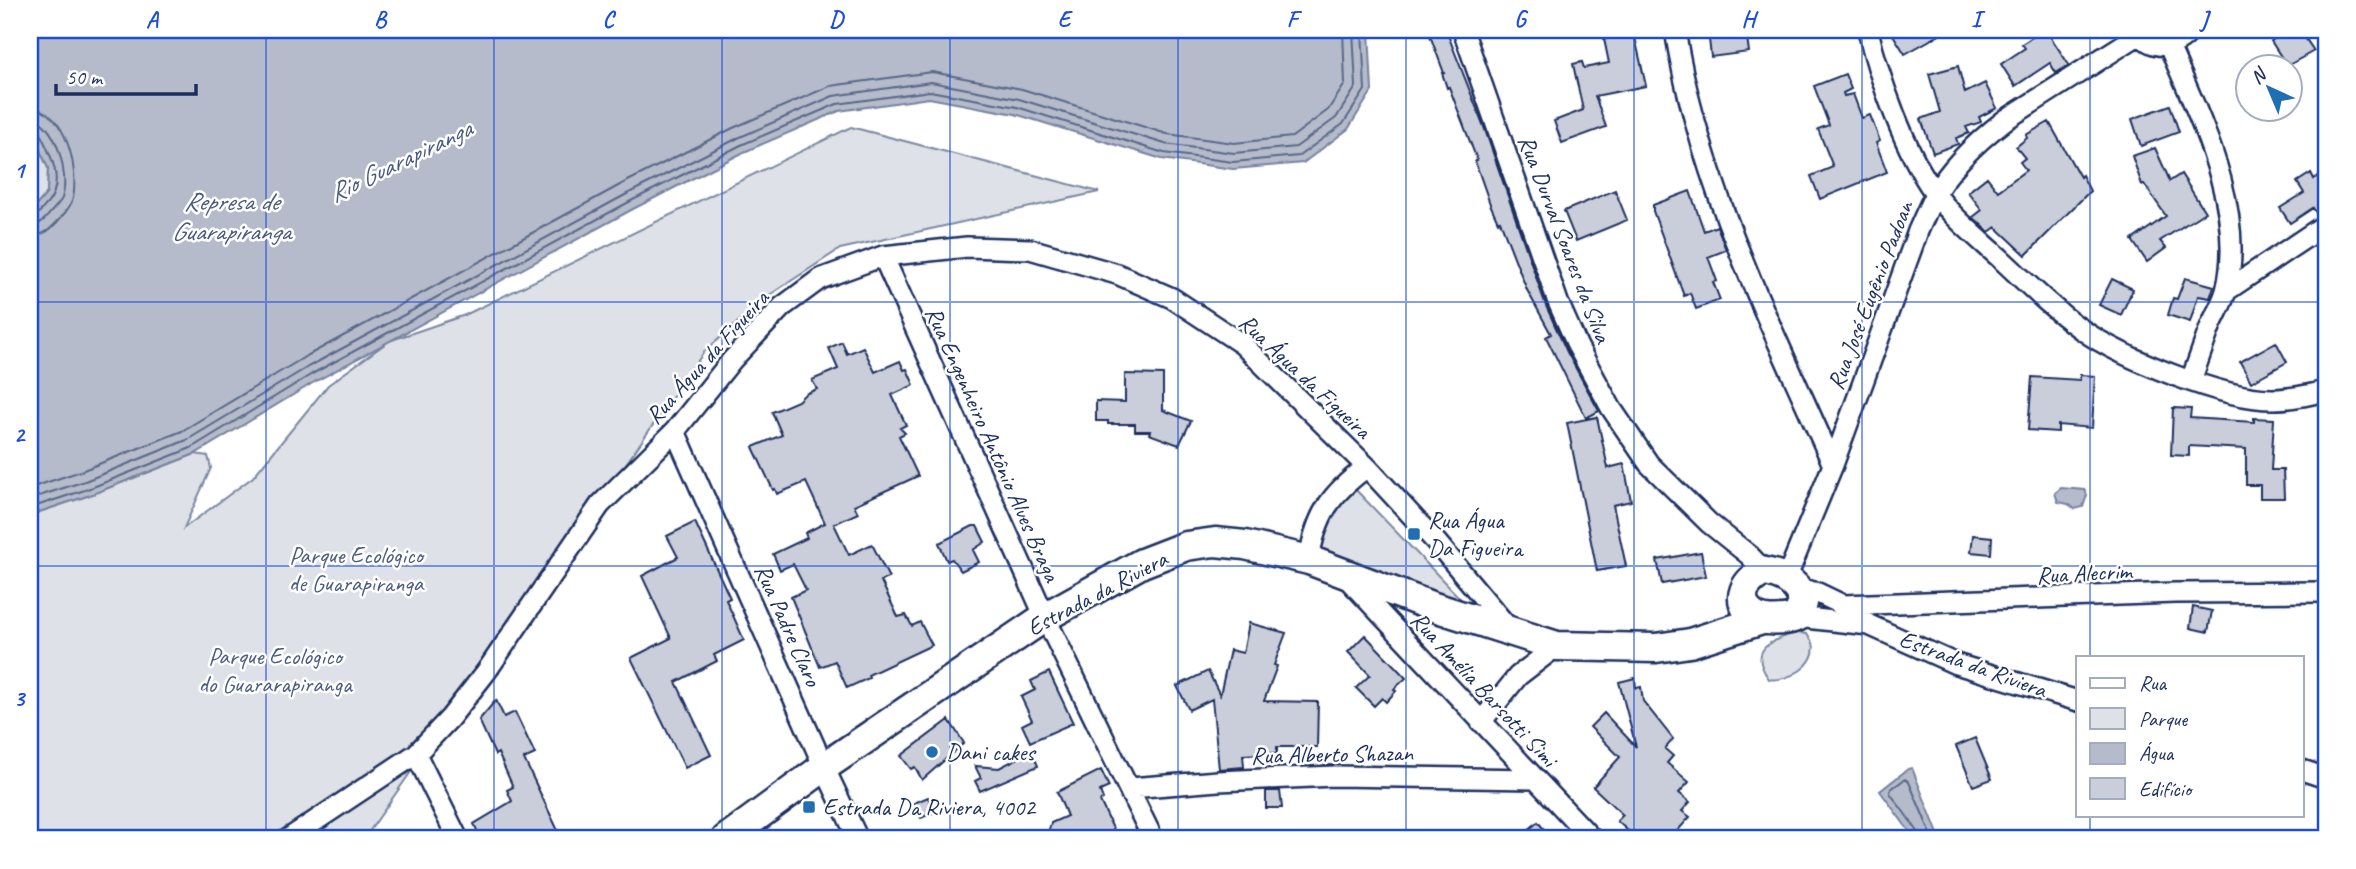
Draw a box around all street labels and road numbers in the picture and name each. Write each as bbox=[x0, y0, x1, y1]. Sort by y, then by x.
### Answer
street label: Rua Durval Soares da Silva bbox=[1512, 131, 1619, 349]
street label: Rua José Eugênio Padoan bbox=[1820, 195, 1920, 394]
street label: Rua Água da Figueira bbox=[639, 283, 776, 430]
street label: Rua Engenheiro Antônio Alves Braga bbox=[919, 302, 1068, 587]
street label: Rua Água da Figueira bbox=[1233, 307, 1378, 446]
street label: Estrada da Riviera bbox=[1022, 543, 1174, 643]
street label: Rua Alecrim bbox=[2036, 555, 2135, 590]
street label: Rua Padre Claro bbox=[748, 559, 829, 692]
street label: Rua Amélia Barsotti Simi bbox=[1404, 605, 1565, 775]
street label: Estrada da Riviera bbox=[1895, 623, 2052, 705]
street label: Rua Alberto Shazan bbox=[1251, 738, 1414, 770]

